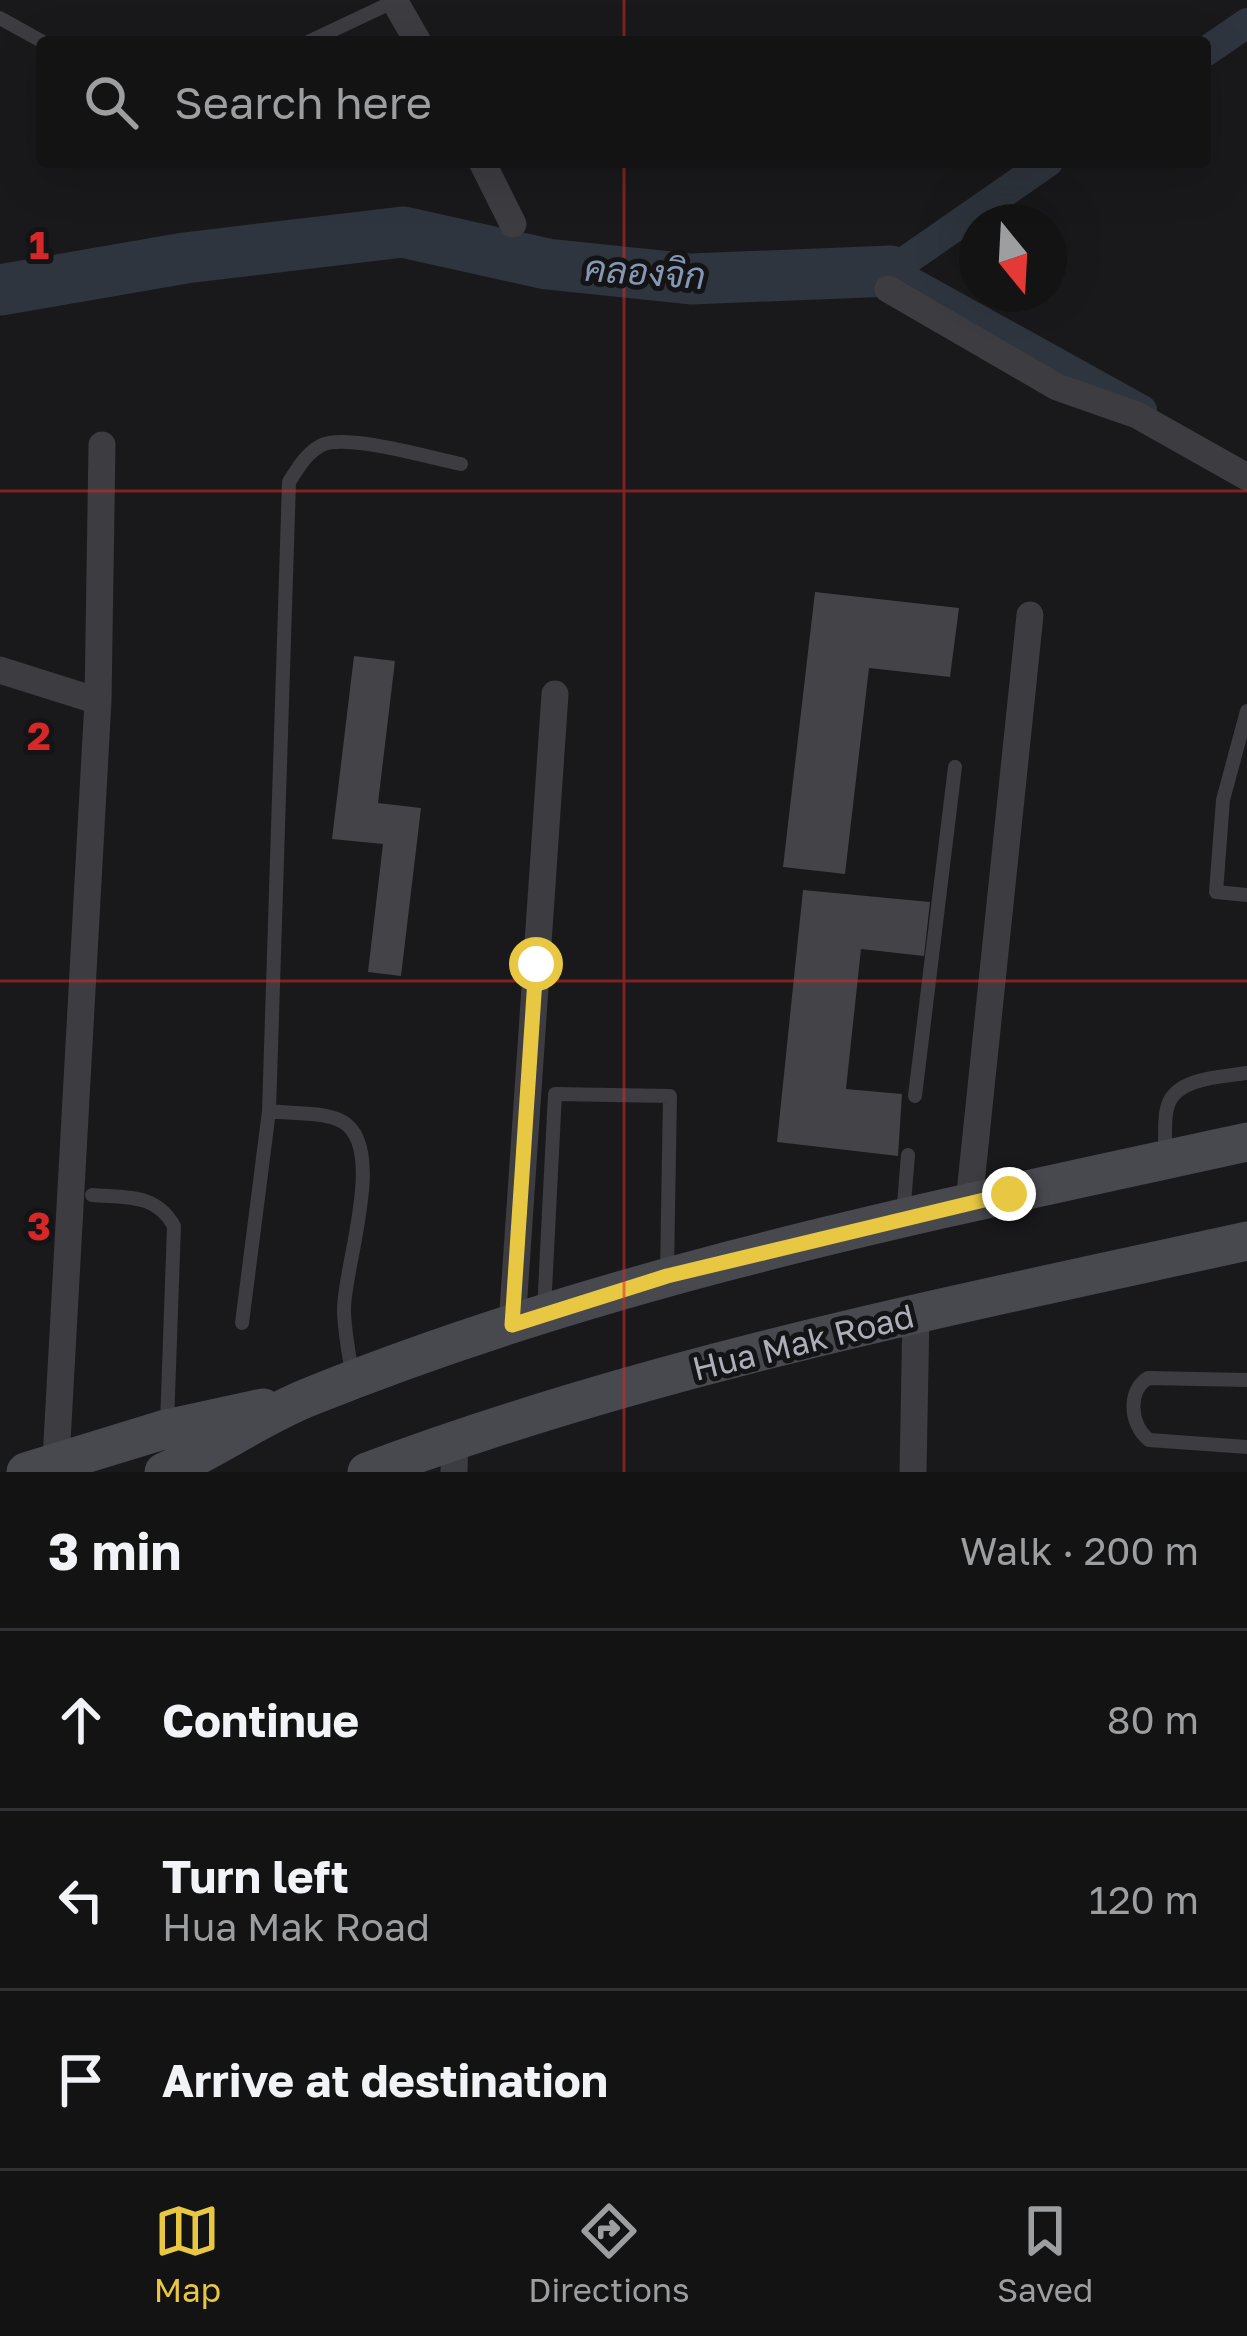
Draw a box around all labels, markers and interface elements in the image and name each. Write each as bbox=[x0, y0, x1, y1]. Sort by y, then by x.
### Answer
search box bbox=[36, 36, 1211, 168]
icon: search bbox=[78, 69, 144, 135]
text: Search here bbox=[174, 75, 432, 129]
north arrow bbox=[959, 204, 1067, 312]
text: 1 bbox=[29, 221, 49, 268]
water label: คลองจิก bbox=[583, 246, 707, 297]
text: 2 bbox=[27, 712, 51, 759]
route start bbox=[509, 937, 563, 991]
route end bbox=[982, 1167, 1036, 1221]
text: 3 bbox=[27, 1202, 51, 1249]
street label: Hua Mak Road bbox=[688, 1295, 918, 1388]
text: 3 min bbox=[48, 1520, 181, 1581]
text: Walk · 200 m bbox=[960, 1527, 1199, 1574]
icon: ahead bbox=[48, 1687, 114, 1753]
text: Continue bbox=[162, 1693, 359, 1747]
text: 80 m bbox=[1107, 1696, 1199, 1743]
text: Turn left bbox=[162, 1849, 349, 1903]
icon: left bbox=[48, 1867, 114, 1933]
text: 120 m bbox=[1089, 1876, 1199, 1923]
text: Hua Mak Road bbox=[162, 1903, 430, 1950]
icon: arrive bbox=[48, 2047, 114, 2113]
text: Arrive at destination bbox=[162, 2053, 608, 2107]
tab: Map bbox=[154, 2198, 221, 2309]
tab: Directions bbox=[528, 2198, 690, 2309]
tab: Saved bbox=[997, 2198, 1093, 2309]

